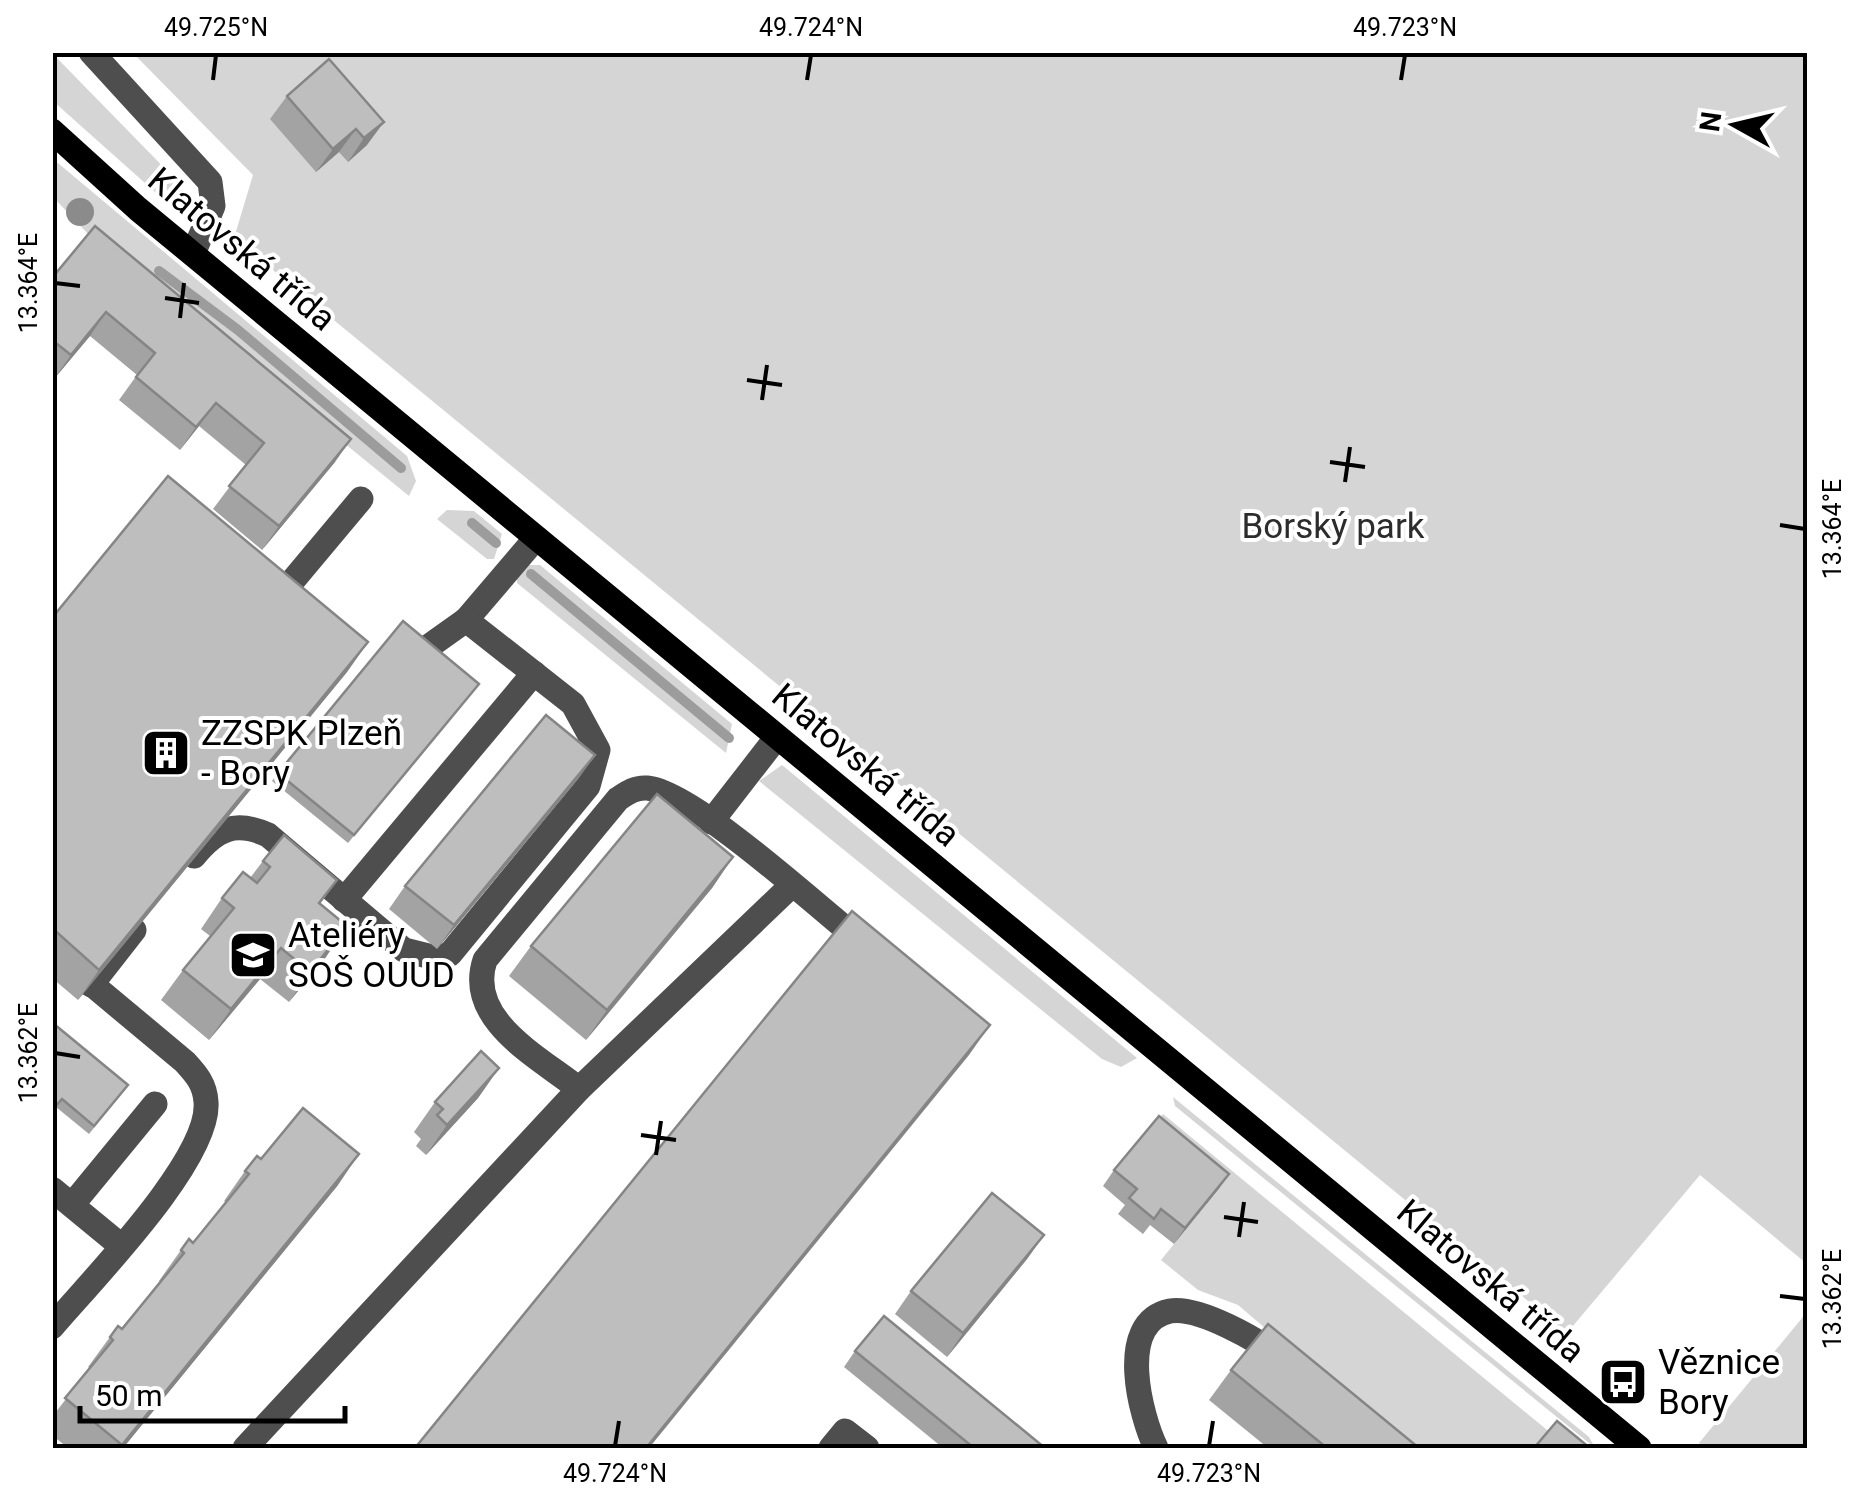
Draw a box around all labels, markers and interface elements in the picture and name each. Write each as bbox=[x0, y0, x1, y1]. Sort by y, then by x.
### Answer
text: 49.725°N bbox=[164, 13, 268, 42]
text: 49.724°N bbox=[759, 13, 863, 42]
text: 49.723°N bbox=[1353, 13, 1457, 42]
north arrow bbox=[1685, 75, 1785, 175]
text: N bbox=[1693, 110, 1728, 134]
street label: Klatovská třída bbox=[140, 159, 344, 340]
text: 13.364°E bbox=[14, 233, 43, 333]
text: 13.364°E bbox=[1818, 479, 1847, 579]
park label: Borský park bbox=[1242, 506, 1425, 547]
street label: Klatovská třída bbox=[764, 675, 968, 856]
place label: ZZSPK Plzeň - Bory bbox=[201, 713, 402, 794]
building icon: ZZSPK Plzeň - Bory bbox=[140, 727, 192, 779]
place label: Ateliéry SOŠ OUUD bbox=[288, 915, 455, 996]
school or university icon: Ateliéry SOŠ OUUD bbox=[227, 929, 279, 981]
text: 13.362°E bbox=[14, 1003, 43, 1103]
street label: Klatovská třída bbox=[1389, 1191, 1593, 1372]
text: 13.362°E bbox=[1818, 1249, 1847, 1349]
place label: Věznice Bory bbox=[1658, 1342, 1780, 1423]
bus stop icon: Věznice Bory bbox=[1597, 1356, 1649, 1408]
scale bar bbox=[80, 1361, 345, 1423]
text: 50 m bbox=[95, 1378, 162, 1413]
text: 49.724°N bbox=[563, 1459, 667, 1488]
text: 49.723°N bbox=[1157, 1459, 1261, 1488]

